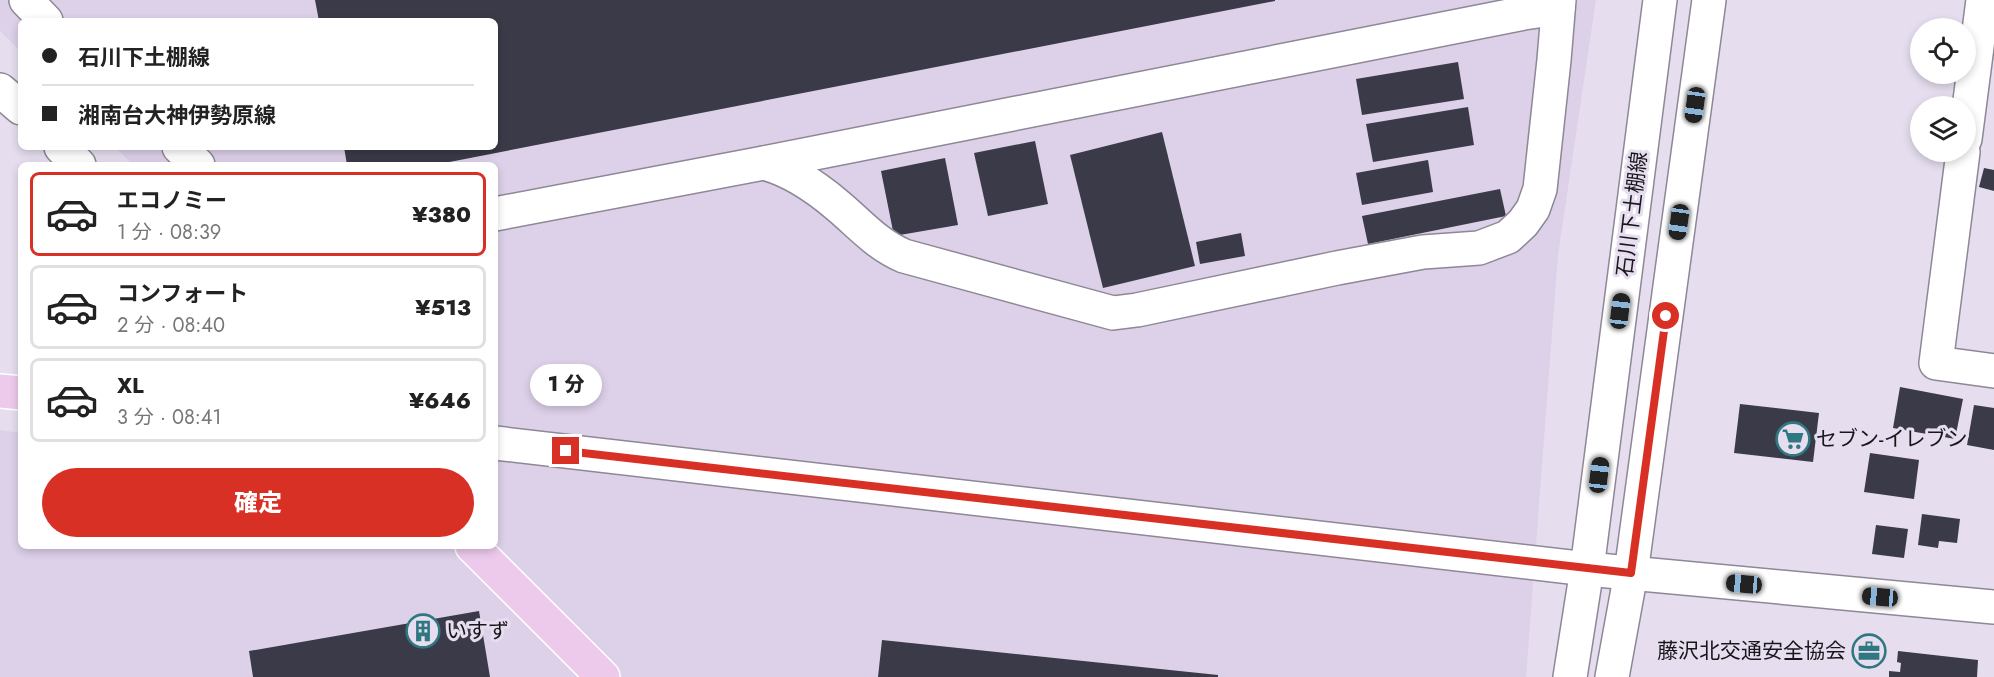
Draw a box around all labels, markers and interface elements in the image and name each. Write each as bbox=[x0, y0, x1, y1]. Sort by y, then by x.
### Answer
map controls bbox=[1910, 18, 1976, 162]
button: locate bbox=[1910, 18, 1976, 84]
text: 石川下土棚線 bbox=[78, 41, 210, 73]
car bbox=[1684, 86, 1706, 124]
button: layers bbox=[1910, 96, 1976, 162]
text: 湘南台大神伊勢原線 bbox=[78, 99, 276, 131]
street label: 石川下土棚線 bbox=[1609, 150, 1655, 278]
text: エコノミー bbox=[117, 184, 227, 216]
icon: car bbox=[45, 187, 99, 241]
text: ¥380 bbox=[412, 198, 471, 230]
car bbox=[1668, 203, 1690, 241]
text: 1 分 · 08:39 bbox=[117, 218, 221, 247]
text: コンフォート bbox=[117, 277, 248, 309]
icon: car bbox=[45, 280, 99, 334]
text: ¥513 bbox=[415, 291, 471, 323]
car bbox=[1609, 292, 1631, 330]
route start bbox=[1652, 302, 1679, 329]
text: 2 分 · 08:40 bbox=[117, 311, 225, 340]
callout: 1 分 bbox=[530, 364, 602, 406]
text: XL bbox=[117, 369, 144, 401]
text: 1 分 bbox=[548, 370, 584, 399]
icon: car bbox=[45, 373, 99, 427]
text: ¥646 bbox=[409, 384, 471, 416]
text: 3 分 · 08:41 bbox=[117, 403, 222, 432]
supermarket icon: セブン-イレブン bbox=[1775, 421, 1811, 457]
place label: セブン-イレブン bbox=[1816, 424, 1967, 454]
route end bbox=[552, 437, 579, 464]
car bbox=[1588, 456, 1610, 494]
button: 確定 bbox=[42, 468, 474, 537]
car bbox=[1725, 573, 1763, 595]
car bbox=[1861, 586, 1899, 608]
building icon: いすず bbox=[405, 613, 441, 649]
place label: いすず bbox=[446, 616, 509, 646]
office icon: 藤沢北交通安全協会 bbox=[1851, 633, 1887, 669]
place label: 藤沢北交通安全協会 bbox=[1657, 636, 1846, 666]

